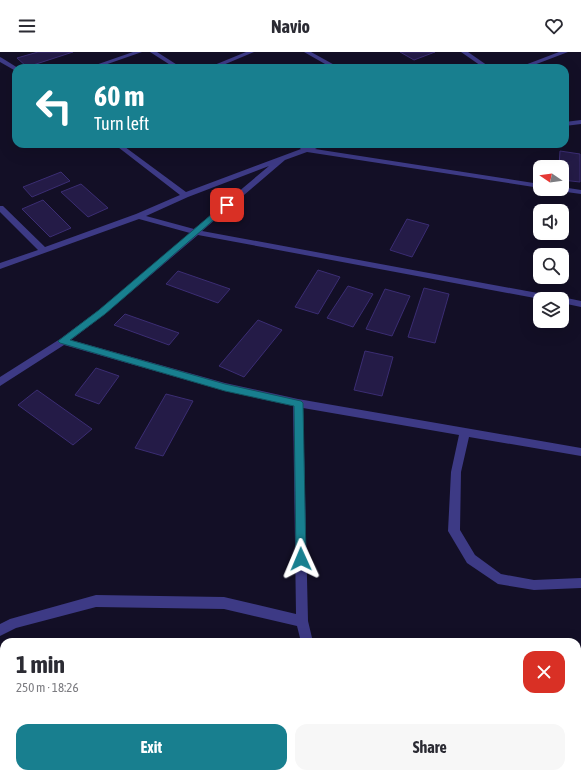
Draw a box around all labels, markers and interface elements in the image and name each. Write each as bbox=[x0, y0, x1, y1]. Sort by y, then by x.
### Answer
icon: menu bbox=[16, 15, 38, 37]
icon: heart bbox=[543, 15, 565, 37]
text: Navio bbox=[271, 16, 310, 37]
icon: left bbox=[28, 80, 80, 132]
text: 60 m bbox=[94, 80, 144, 112]
text: Turn left bbox=[94, 113, 149, 134]
north arrow bbox=[533, 160, 569, 196]
map controls bbox=[533, 160, 569, 328]
pin bbox=[210, 188, 244, 222]
icon: arrive bbox=[216, 194, 238, 216]
button: sound bbox=[533, 204, 569, 240]
button: search bbox=[533, 248, 569, 284]
button: layers bbox=[533, 292, 569, 328]
position arrow bbox=[280, 538, 322, 580]
text: 1 min bbox=[16, 651, 65, 678]
button: close bbox=[523, 651, 565, 693]
text: 250 m · 18:26 bbox=[16, 680, 79, 695]
button: Exit bbox=[16, 724, 287, 770]
button: Share bbox=[295, 724, 565, 770]

